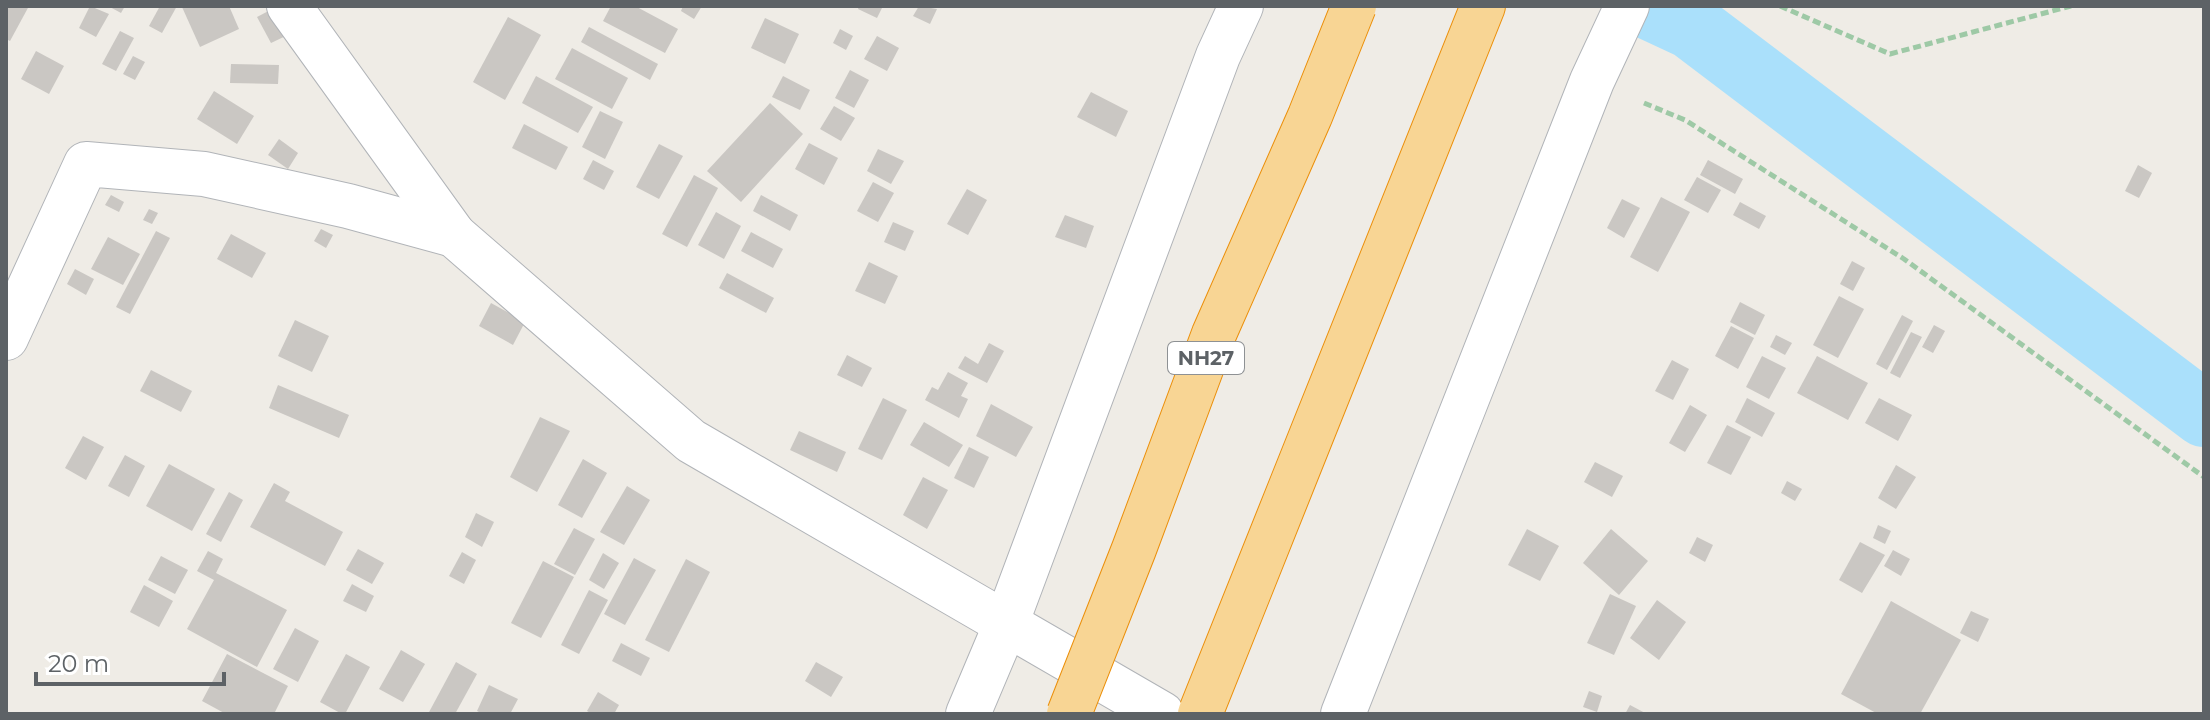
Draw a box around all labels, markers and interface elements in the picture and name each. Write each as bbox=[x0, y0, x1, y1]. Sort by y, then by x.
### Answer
road number: NH27 bbox=[1168, 342, 1244, 374]
scale bar bbox=[36, 636, 224, 686]
text: 20 m bbox=[48, 649, 109, 678]

